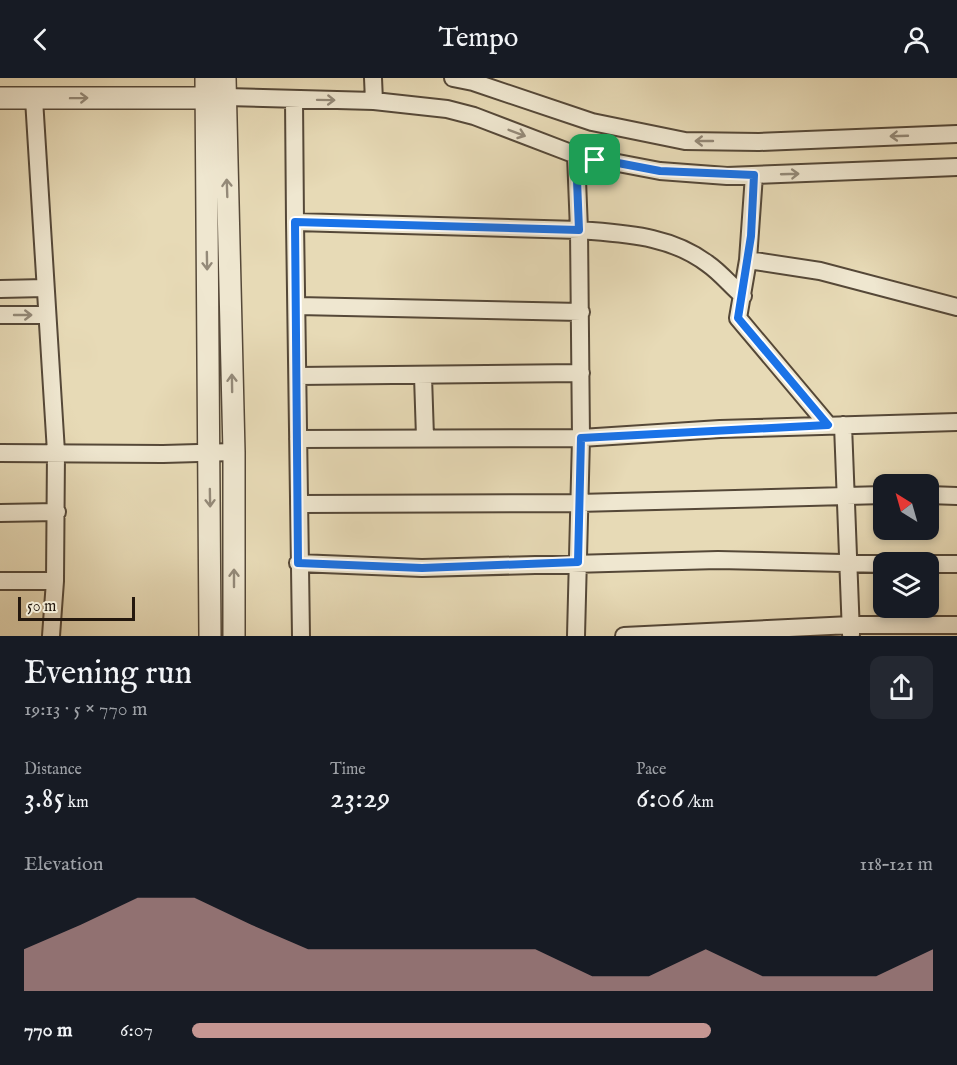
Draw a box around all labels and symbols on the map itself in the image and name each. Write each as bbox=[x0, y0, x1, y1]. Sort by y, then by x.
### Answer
one-way arrow bbox=[69, 92, 89, 104]
one-way arrow bbox=[316, 94, 336, 106]
one-way arrow bbox=[507, 128, 525, 139]
one-way arrow bbox=[889, 131, 909, 142]
pin bbox=[569, 134, 620, 185]
one-way arrow bbox=[694, 135, 714, 147]
one-way arrow bbox=[779, 168, 799, 180]
one-way arrow bbox=[222, 178, 233, 198]
one-way arrow bbox=[201, 251, 213, 271]
one-way arrow bbox=[13, 309, 33, 321]
one-way arrow bbox=[226, 373, 238, 393]
north arrow bbox=[873, 474, 939, 540]
one-way arrow bbox=[204, 488, 216, 508]
one-way arrow bbox=[228, 568, 240, 588]
scale bar bbox=[18, 594, 135, 622]

